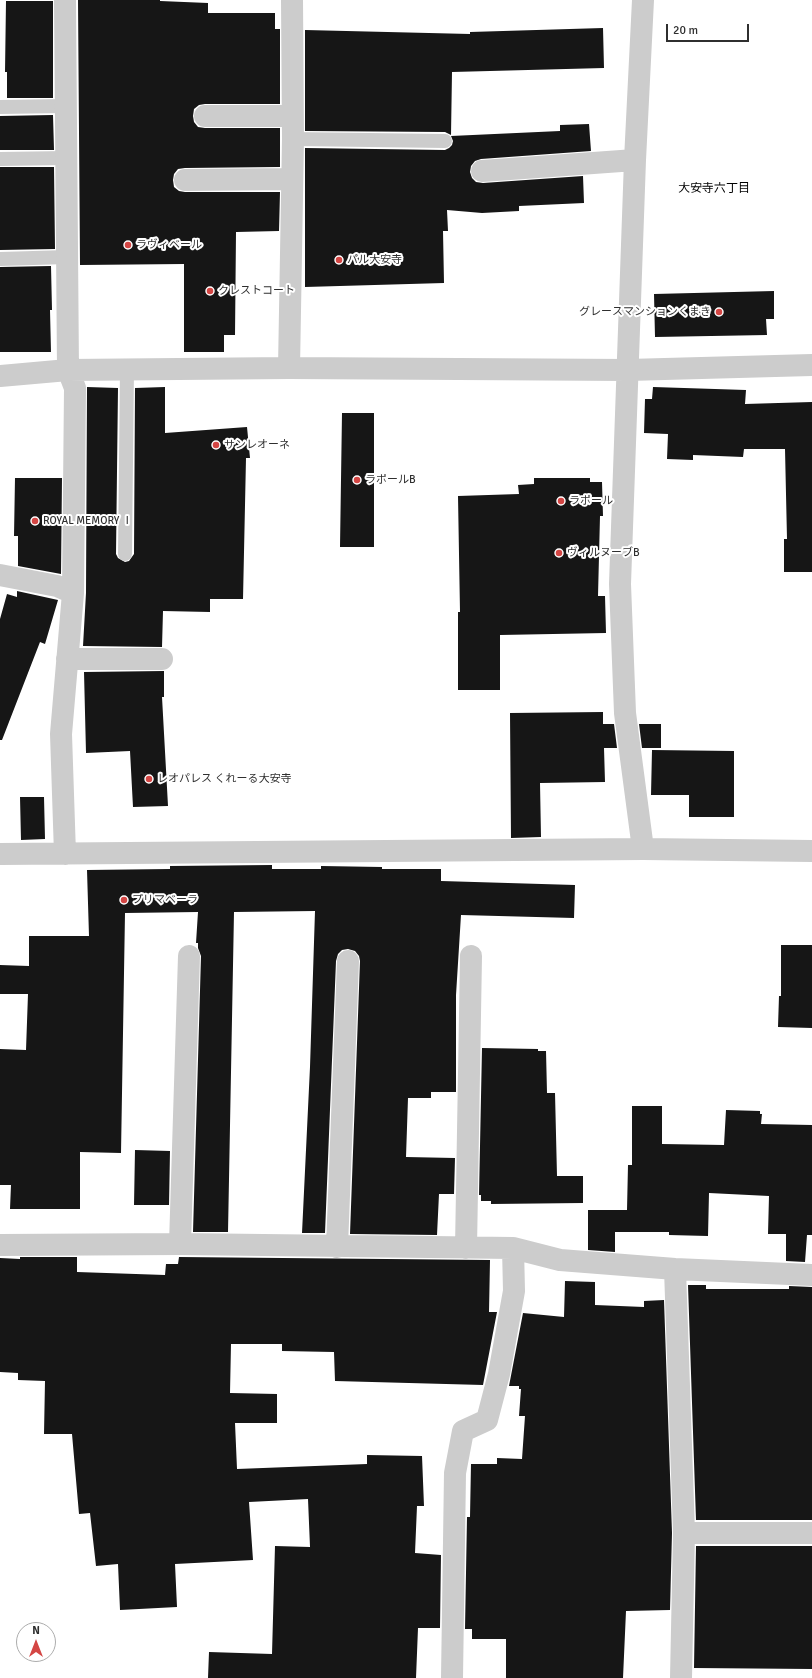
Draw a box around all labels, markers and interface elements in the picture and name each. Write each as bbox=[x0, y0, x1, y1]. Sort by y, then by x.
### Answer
scale bar bbox=[668, 16, 751, 42]
text: 20 m bbox=[673, 23, 698, 38]
district label: 大安寺六丁目 bbox=[678, 182, 750, 196]
place label: ラヴィベール bbox=[136, 238, 202, 252]
marker: ラヴィベール bbox=[123, 240, 133, 250]
place label: パル大安寺 bbox=[347, 253, 402, 267]
marker: パル大安寺 bbox=[334, 255, 344, 265]
place label: クレストコート bbox=[218, 284, 295, 298]
marker: クレストコート bbox=[205, 286, 215, 296]
place label: グレースマンションくまき bbox=[579, 305, 711, 319]
marker: グレースマンションくまき bbox=[714, 307, 724, 317]
place label: サンレオーネ bbox=[224, 438, 290, 452]
marker: サンレオーネ bbox=[211, 440, 221, 450]
place label: ラポールB bbox=[365, 473, 416, 487]
marker: ラポールB bbox=[352, 475, 362, 485]
place label: ラポール bbox=[569, 494, 613, 508]
marker: ラポール bbox=[556, 496, 566, 506]
place label: ROYAL MEMORY Ⅰ bbox=[43, 514, 133, 528]
marker: ROYAL MEMORY Ⅰ bbox=[30, 516, 40, 526]
place label: ヴィルヌーブB bbox=[567, 546, 640, 560]
marker: ヴィルヌーブB bbox=[554, 548, 564, 558]
place label: レオパレス くれーる大安寺 bbox=[157, 772, 291, 786]
marker: レオパレス くれーる大安寺 bbox=[144, 774, 154, 784]
place label: プリマベーラ bbox=[132, 893, 198, 907]
marker: プリマベーラ bbox=[119, 895, 129, 905]
north arrow bbox=[16, 1622, 56, 1662]
text: N bbox=[32, 1624, 40, 1637]

